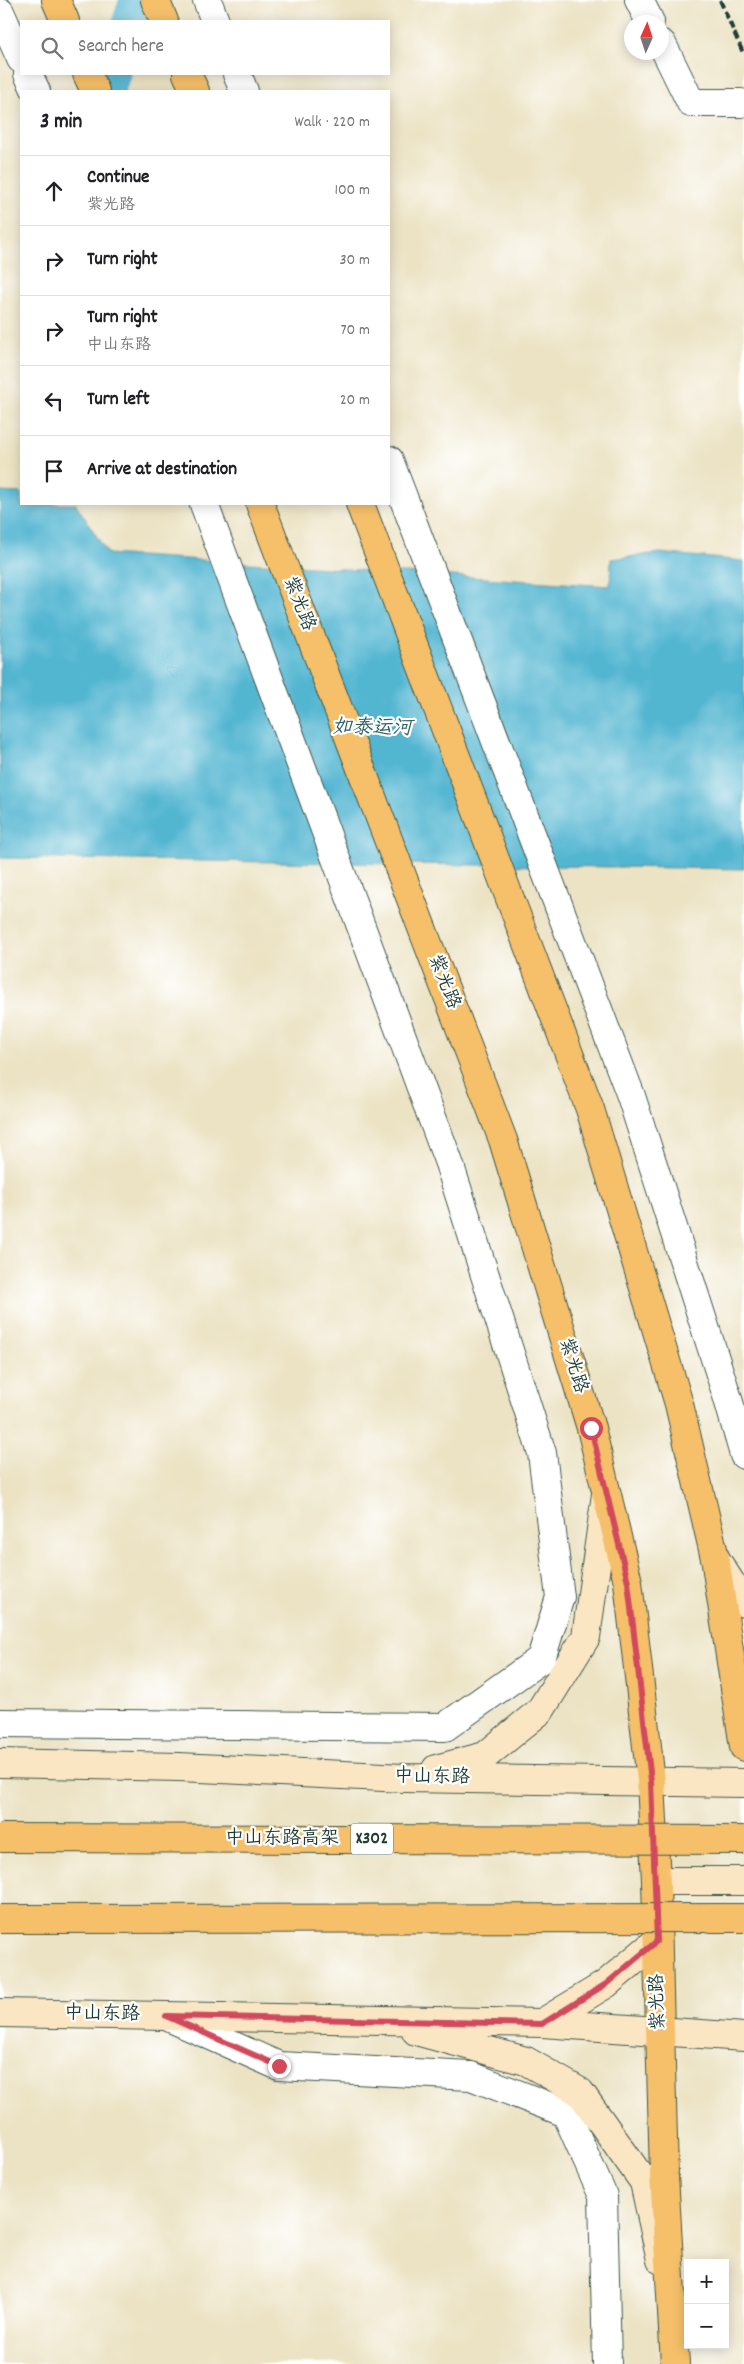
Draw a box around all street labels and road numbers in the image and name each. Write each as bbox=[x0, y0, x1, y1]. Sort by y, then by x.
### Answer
street label: 紫光路 bbox=[275, 573, 321, 635]
street label: 紫光路 bbox=[420, 951, 466, 1013]
street label: 紫光路 bbox=[551, 1335, 593, 1397]
street label: 中山东路 bbox=[394, 1764, 470, 1792]
road number: X302 bbox=[351, 1824, 393, 1855]
street label: 中山东路高架 bbox=[225, 1826, 339, 1853]
street label: 紫光路 bbox=[645, 1973, 673, 2031]
street label: 中山东路 bbox=[64, 2001, 140, 2029]

